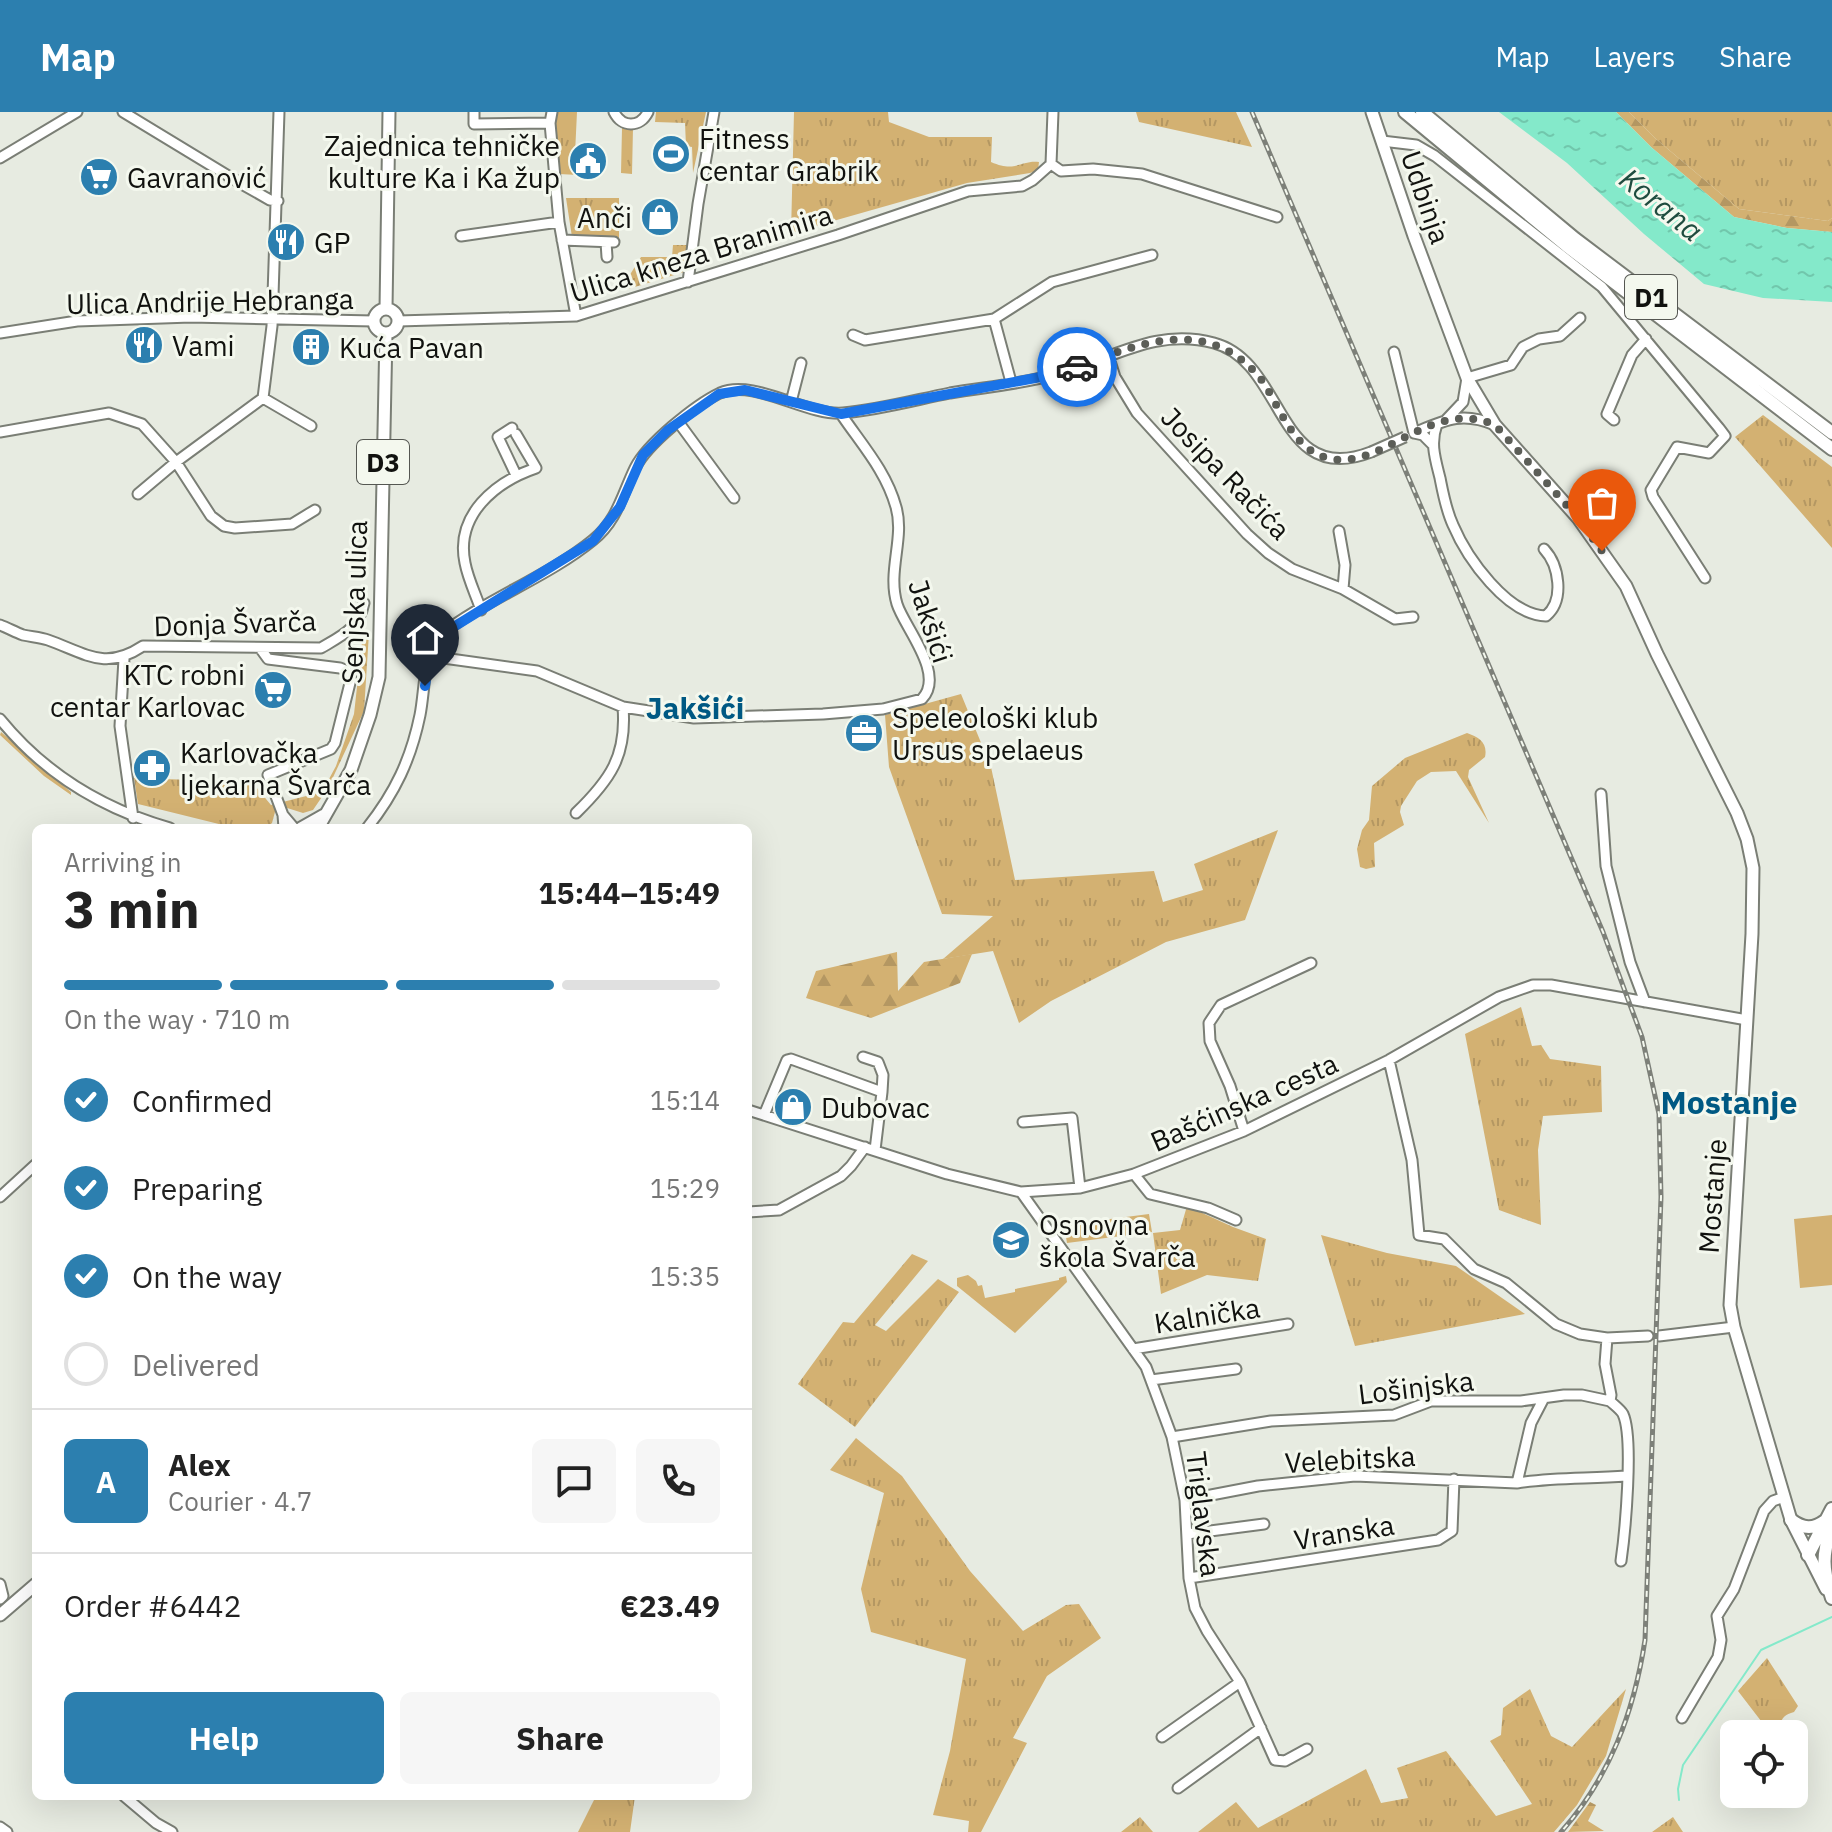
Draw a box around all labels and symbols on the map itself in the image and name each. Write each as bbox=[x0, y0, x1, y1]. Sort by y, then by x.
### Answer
place label: Fitness centar Grabrik bbox=[699, 120, 879, 189]
place label: Zajednica tehničke kulture Ka i Ka žup bbox=[324, 127, 560, 196]
sports icon: Fitness centar Grabrik bbox=[650, 133, 692, 175]
public building icon: Zajednica tehničke kulture Ka i Ka žup bbox=[567, 140, 609, 182]
street label: Udbinja bbox=[1393, 145, 1459, 249]
supermarket icon: Gavranović bbox=[78, 156, 120, 198]
place label: Gavranović bbox=[127, 159, 266, 196]
water label: Korana bbox=[1612, 159, 1712, 249]
street label: Ulica kneza Branimira bbox=[565, 195, 837, 311]
shop icon: Anči bbox=[639, 196, 681, 238]
place label: Anči bbox=[577, 199, 632, 236]
restaurant icon: GP bbox=[265, 221, 307, 263]
place label: GP bbox=[314, 224, 350, 261]
road number: D1 bbox=[1625, 275, 1677, 319]
street label: Ulica Andrije Hebranga bbox=[66, 280, 354, 322]
restaurant icon: Vami bbox=[123, 324, 165, 366]
building icon: Kuća Pavan bbox=[290, 326, 332, 368]
place label: Vami bbox=[172, 327, 235, 364]
courier bbox=[1037, 327, 1117, 407]
place label: Kuća Pavan bbox=[339, 329, 484, 366]
street label: Josipa Račića bbox=[1153, 399, 1299, 547]
road number: D3 bbox=[357, 440, 409, 484]
pin bbox=[1568, 469, 1636, 551]
street label: Senjska ulica bbox=[333, 519, 375, 685]
street label: Jakšići bbox=[900, 575, 962, 667]
street label: Donja Švarča bbox=[153, 602, 317, 644]
pin bbox=[391, 604, 459, 686]
place label: KTC robni centar Karlovac bbox=[50, 656, 245, 725]
supermarket icon: KTC robni centar Karlovac bbox=[252, 669, 294, 711]
district label: Jakšići bbox=[646, 688, 744, 727]
place label: Speleološki klub Ursus spelaeus bbox=[892, 699, 1098, 768]
office icon: Speleološki klub Ursus spelaeus bbox=[843, 712, 885, 754]
place label: Karlovačka ljekarna Švarča bbox=[180, 734, 371, 803]
pharmacy icon: Karlovačka ljekarna Švarča bbox=[131, 747, 173, 789]
street label: Bašćinska cesta bbox=[1145, 1044, 1343, 1160]
district label: Mostanje bbox=[1661, 1081, 1797, 1123]
shop icon: Dubovac bbox=[772, 1086, 814, 1128]
place label: Dubovac bbox=[821, 1089, 930, 1126]
street label: Mostanje bbox=[1690, 1137, 1734, 1255]
place label: Osnovna škola Švarča bbox=[1039, 1206, 1196, 1275]
school or university icon: Osnovna škola Švarča bbox=[990, 1219, 1032, 1261]
street label: Kalnička bbox=[1152, 1288, 1263, 1342]
street label: Lošinjska bbox=[1356, 1362, 1476, 1412]
street label: Velebitska bbox=[1284, 1437, 1416, 1481]
street label: Triglavska bbox=[1178, 1449, 1230, 1579]
street label: Vranska bbox=[1291, 1506, 1397, 1558]

